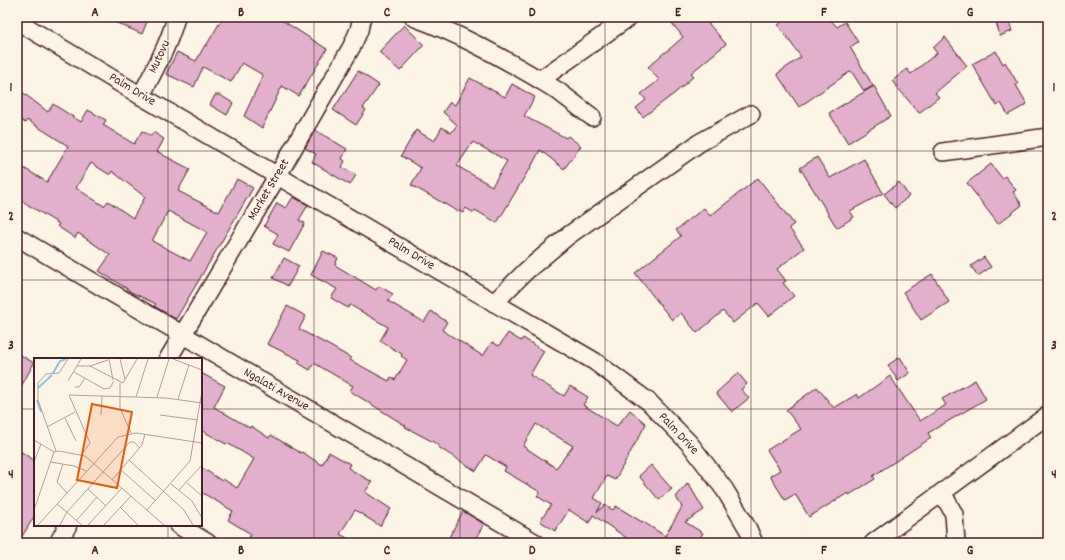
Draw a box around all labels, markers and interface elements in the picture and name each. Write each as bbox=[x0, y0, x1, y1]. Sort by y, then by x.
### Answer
text: A bbox=[91, 4, 99, 23]
text: B bbox=[238, 4, 244, 23]
text: C bbox=[384, 4, 391, 23]
text: D bbox=[529, 4, 536, 23]
text: E bbox=[675, 4, 682, 23]
text: F bbox=[821, 4, 827, 23]
text: G bbox=[967, 4, 974, 23]
street label: Mutovu bbox=[144, 37, 176, 77]
street label: Palm Drive bbox=[105, 68, 159, 112]
text: 1 bbox=[10, 79, 13, 98]
text: 1 bbox=[1053, 79, 1056, 98]
street label: Market Street bbox=[243, 155, 295, 224]
text: 2 bbox=[8, 208, 14, 227]
text: 2 bbox=[1051, 208, 1057, 227]
street label: Palm Drive bbox=[384, 232, 438, 276]
text: 3 bbox=[8, 337, 14, 356]
text: 3 bbox=[1051, 337, 1057, 356]
inset map bbox=[34, 358, 202, 526]
street label: Ngalati Avenue bbox=[240, 363, 313, 417]
street label: Palm Drive bbox=[653, 408, 703, 460]
text: 4 bbox=[8, 466, 14, 485]
text: 4 bbox=[1051, 466, 1057, 485]
text: A bbox=[91, 542, 99, 560]
text: B bbox=[238, 542, 244, 560]
text: C bbox=[384, 542, 391, 560]
text: D bbox=[529, 542, 536, 560]
text: E bbox=[675, 542, 682, 560]
text: F bbox=[821, 542, 827, 560]
text: G bbox=[967, 542, 974, 560]

